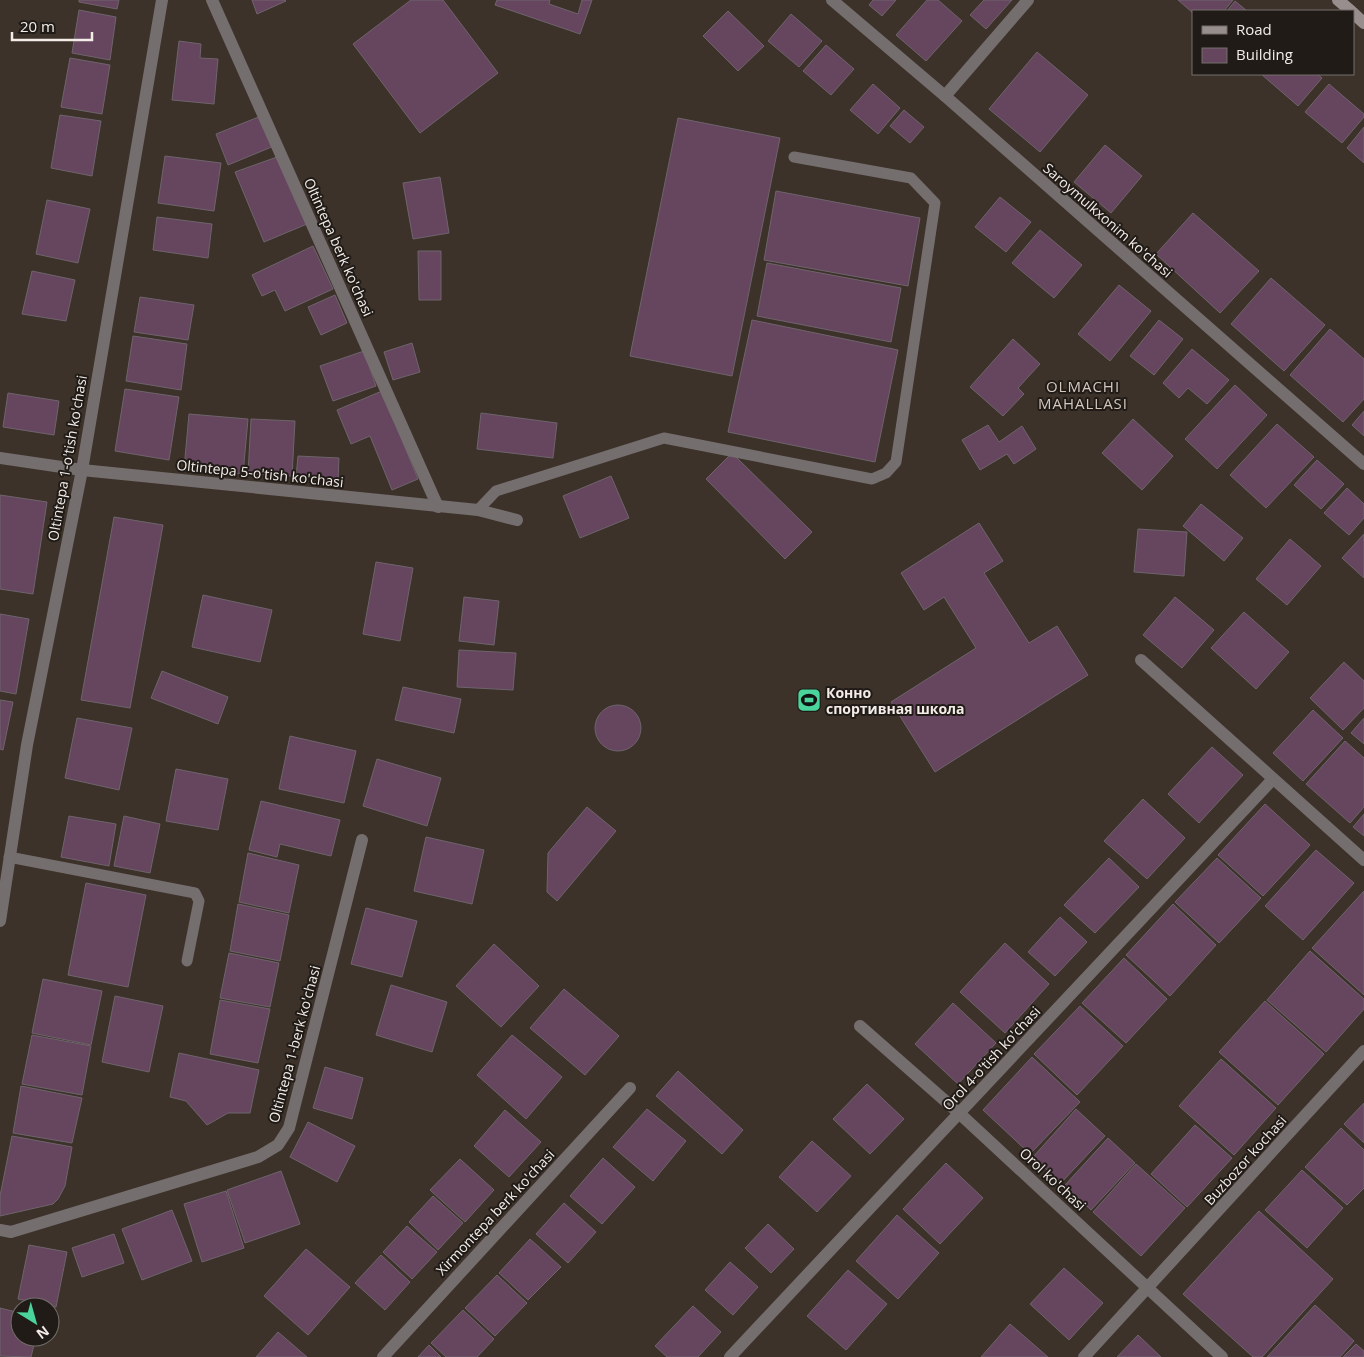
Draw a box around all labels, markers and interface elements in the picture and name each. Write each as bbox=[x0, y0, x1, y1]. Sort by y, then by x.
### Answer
scale bar bbox=[12, 10, 92, 42]
legend bbox=[1192, 10, 1354, 75]
text: 20 m bbox=[20, 16, 55, 36]
text: Road bbox=[1236, 19, 1272, 39]
text: Building bbox=[1236, 44, 1293, 64]
street label: Saroymulkxonim ko'chasi bbox=[1039, 158, 1177, 282]
street label: Oltintepa berk ko'chasi bbox=[300, 175, 378, 319]
street label: Oltintepa 1-o'tish ko'chasi bbox=[43, 374, 91, 542]
district label: OLMACHI MAHALLASI bbox=[1038, 376, 1128, 413]
street label: Oltintepa 5-o'tish ko'chasi bbox=[176, 455, 344, 491]
place label: Конно спортивная школа bbox=[826, 683, 965, 718]
sports icon: Конно спортивная школа bbox=[796, 687, 822, 713]
street label: Oltintepa 1-berk ko'chasi bbox=[264, 963, 324, 1125]
street label: Orol 4-o'tish ko'chasi bbox=[938, 1002, 1044, 1114]
street label: Buzbozor kochasi bbox=[1200, 1111, 1290, 1209]
street label: Orol ko'chasi bbox=[1016, 1143, 1090, 1215]
street label: Xirmontepa berk ko'chasi bbox=[432, 1145, 558, 1279]
north arrow bbox=[10, 1297, 60, 1347]
text: N bbox=[33, 1322, 53, 1344]

